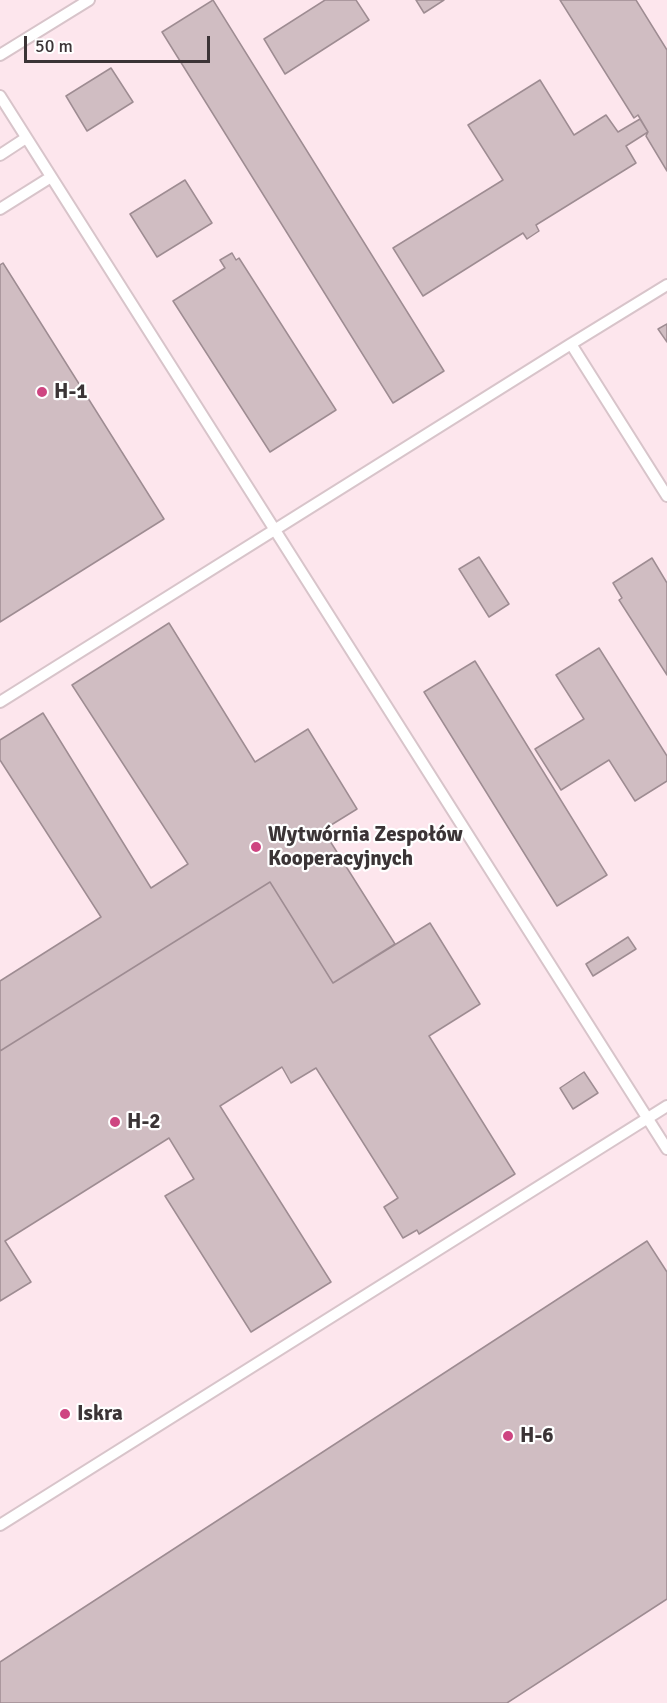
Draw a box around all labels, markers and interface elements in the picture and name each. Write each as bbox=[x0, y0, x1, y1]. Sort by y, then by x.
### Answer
scale bar bbox=[27, 24, 213, 62]
text: 50 m bbox=[35, 35, 73, 57]
place label: H-1 bbox=[54, 379, 88, 405]
marker: H-1 bbox=[35, 385, 49, 399]
place label: Wytwórnia Zespołów Kooperacyjnych bbox=[268, 822, 463, 872]
marker: Wytwórnia Zespołów Kooperacyjnych bbox=[249, 840, 263, 854]
place label: H-2 bbox=[127, 1109, 161, 1135]
marker: H-2 bbox=[108, 1115, 122, 1129]
place label: Iskra bbox=[77, 1401, 123, 1427]
marker: Iskra bbox=[58, 1407, 72, 1421]
place label: H-6 bbox=[520, 1423, 554, 1449]
marker: H-6 bbox=[501, 1429, 515, 1443]

